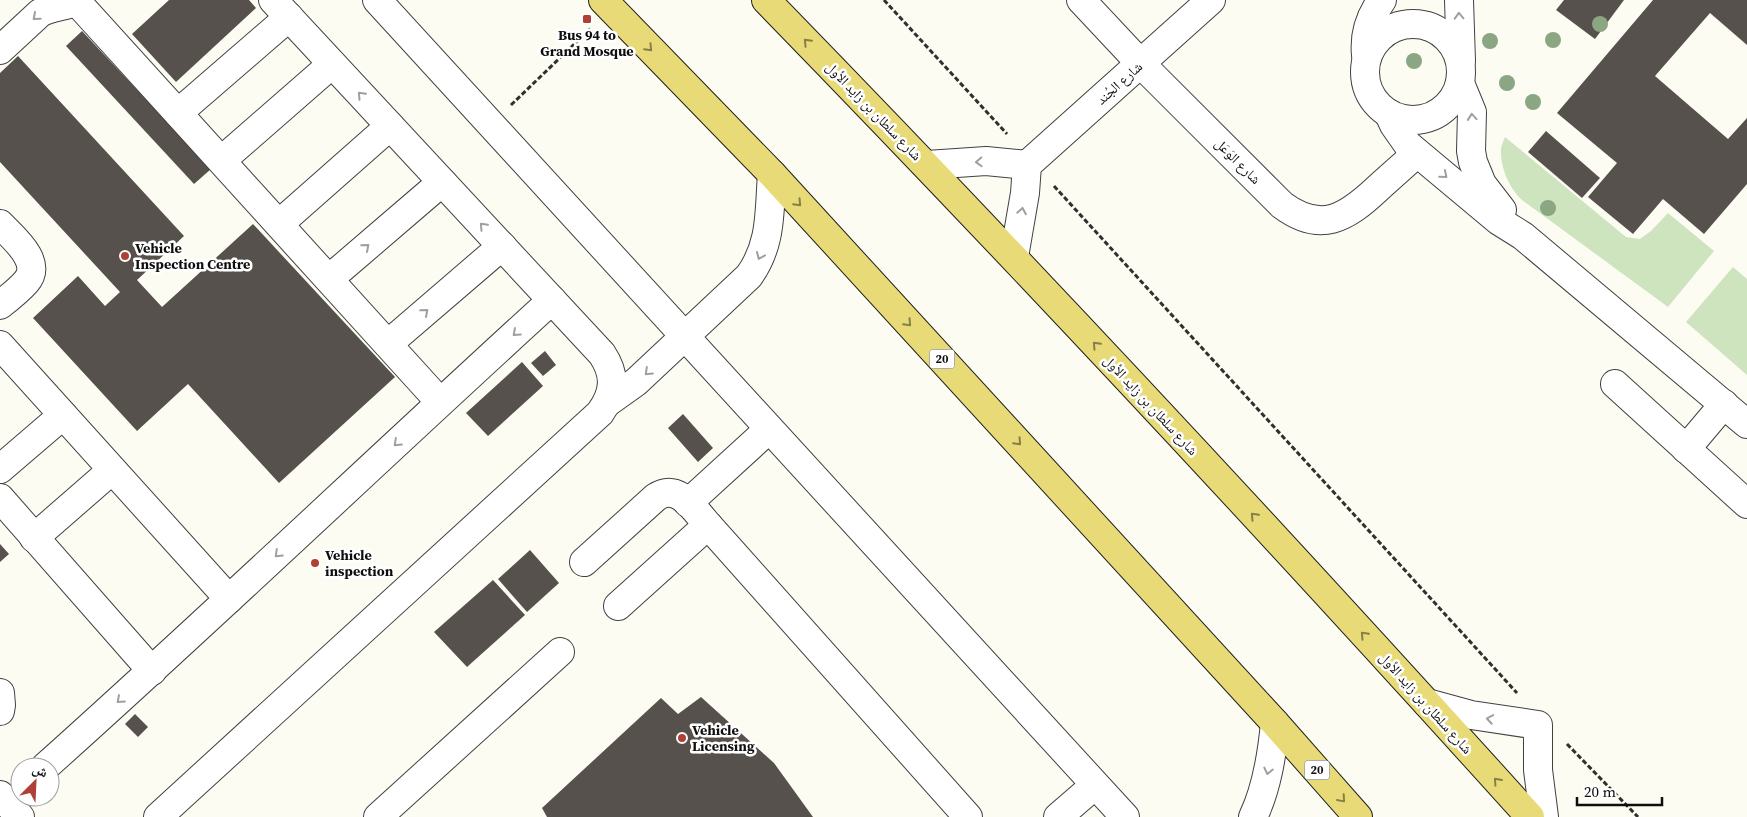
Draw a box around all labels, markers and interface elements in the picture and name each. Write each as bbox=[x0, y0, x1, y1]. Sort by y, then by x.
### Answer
one-way arrow bbox=[32, 12, 41, 21]
one-way arrow bbox=[1454, 12, 1465, 20]
marker: Bus 94 to Grand Mosque bbox=[581, 13, 593, 25]
place label: Bus 94 to Grand Mosque bbox=[540, 25, 634, 61]
one-way arrow bbox=[804, 39, 813, 48]
one-way arrow bbox=[643, 42, 652, 51]
street label: شارع سلطان بن زايد الأول bbox=[821, 57, 927, 165]
street label: شارع الجُند bbox=[1091, 57, 1147, 109]
one-way arrow bbox=[358, 91, 367, 100]
one-way arrow bbox=[1467, 112, 1478, 120]
street label: شارع الوَعَل bbox=[1210, 133, 1266, 189]
one-way arrow bbox=[974, 156, 982, 167]
one-way arrow bbox=[1438, 170, 1447, 178]
one-way arrow bbox=[792, 197, 801, 206]
one-way arrow bbox=[1017, 207, 1027, 216]
one-way arrow bbox=[480, 223, 489, 232]
place label: Vehicle Inspection Centre bbox=[135, 238, 250, 274]
one-way arrow bbox=[361, 244, 370, 253]
marker: Vehicle Inspection Centre bbox=[119, 250, 131, 262]
one-way arrow bbox=[756, 251, 767, 260]
one-way arrow bbox=[419, 310, 428, 318]
one-way arrow bbox=[902, 317, 911, 326]
one-way arrow bbox=[513, 327, 522, 336]
one-way arrow bbox=[1093, 342, 1102, 351]
road number: 20 bbox=[930, 349, 954, 368]
street label: شارع سلطان بن زايد الأول bbox=[1099, 350, 1203, 460]
one-way arrow bbox=[644, 366, 653, 375]
one-way arrow bbox=[393, 437, 402, 446]
one-way arrow bbox=[1012, 437, 1021, 446]
one-way arrow bbox=[1251, 512, 1260, 521]
place label: Vehicle inspection bbox=[325, 545, 394, 581]
one-way arrow bbox=[274, 548, 283, 557]
marker: Vehicle inspection bbox=[309, 557, 321, 569]
one-way arrow bbox=[1361, 632, 1370, 641]
street label: شارع سلطان بن زايد الأول bbox=[1375, 648, 1477, 758]
one-way arrow bbox=[116, 694, 125, 703]
one-way arrow bbox=[1486, 714, 1494, 724]
place label: Vehicle Licensing bbox=[692, 720, 755, 756]
marker: Vehicle Licensing bbox=[676, 732, 688, 744]
north arrow bbox=[10, 757, 60, 807]
text: ش bbox=[29, 758, 51, 782]
road number: 20 bbox=[1304, 760, 1330, 780]
one-way arrow bbox=[1263, 767, 1274, 776]
scale bar bbox=[1577, 774, 1662, 806]
one-way arrow bbox=[1494, 777, 1503, 786]
text: 20 m bbox=[1584, 781, 1616, 802]
one-way arrow bbox=[1337, 794, 1346, 803]

